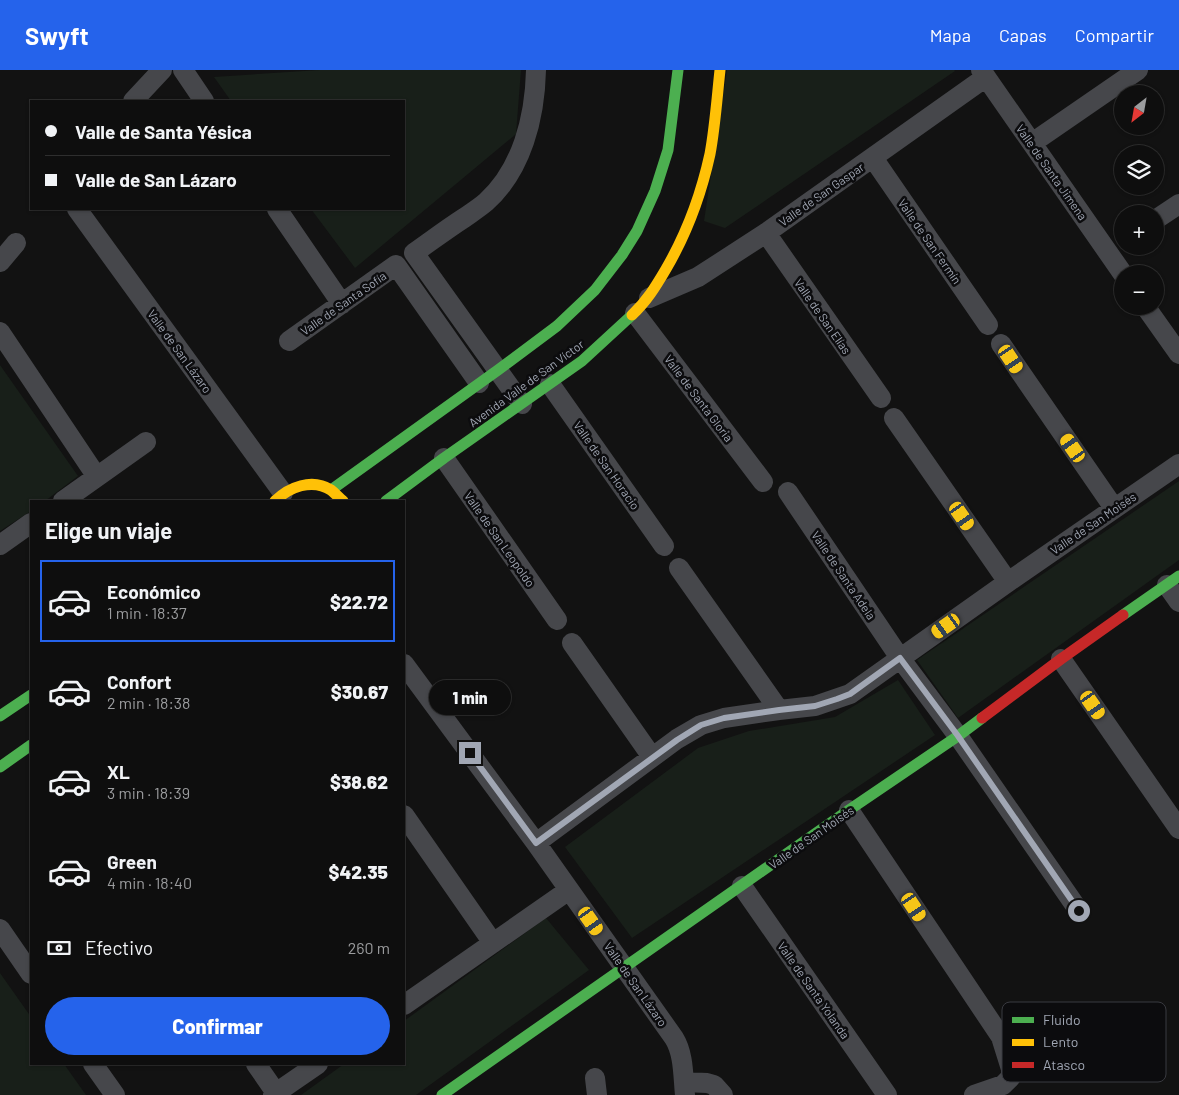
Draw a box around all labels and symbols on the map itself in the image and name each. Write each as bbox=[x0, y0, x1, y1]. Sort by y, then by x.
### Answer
north arrow bbox=[1114, 85, 1164, 135]
street label: Valle de Santa Jimena bbox=[1014, 121, 1090, 223]
street label: Valle de San Gaspar bbox=[776, 159, 867, 229]
street label: Valle de San Fermín bbox=[895, 196, 965, 286]
street label: Valle de Santa Sofía bbox=[298, 268, 388, 338]
street label: Valle de San Elías bbox=[792, 276, 854, 357]
street label: Valle de San Lázaro bbox=[145, 307, 215, 395]
street label: Avenida Valle de San Víctor bbox=[466, 336, 587, 429]
car bbox=[996, 342, 1025, 376]
street label: Valle de Santa Gloria bbox=[662, 352, 736, 444]
street label: Valle de San Horacio bbox=[571, 418, 643, 512]
car bbox=[1058, 431, 1087, 465]
street label: Valle de San Leopoldo bbox=[462, 489, 538, 589]
street label: Valle de San Moisés bbox=[1048, 489, 1139, 557]
car bbox=[947, 499, 976, 533]
street label: Valle de Santa Adela bbox=[809, 528, 879, 622]
car bbox=[929, 611, 962, 641]
callout: 1 min bbox=[429, 680, 511, 716]
car bbox=[1078, 688, 1107, 722]
route end bbox=[459, 742, 481, 764]
street label: Valle de San Moisés bbox=[766, 802, 856, 871]
car bbox=[899, 890, 928, 924]
route start bbox=[1068, 900, 1090, 922]
car bbox=[576, 904, 605, 938]
street label: Valle de San Lázaro bbox=[602, 939, 670, 1029]
street label: Valle de Santa Yolanda bbox=[775, 939, 853, 1041]
legend bbox=[1002, 1002, 1166, 1082]
text: Fluido bbox=[1043, 1011, 1081, 1028]
text: Lento bbox=[1043, 1033, 1078, 1050]
text: Atasco bbox=[1043, 1056, 1085, 1073]

